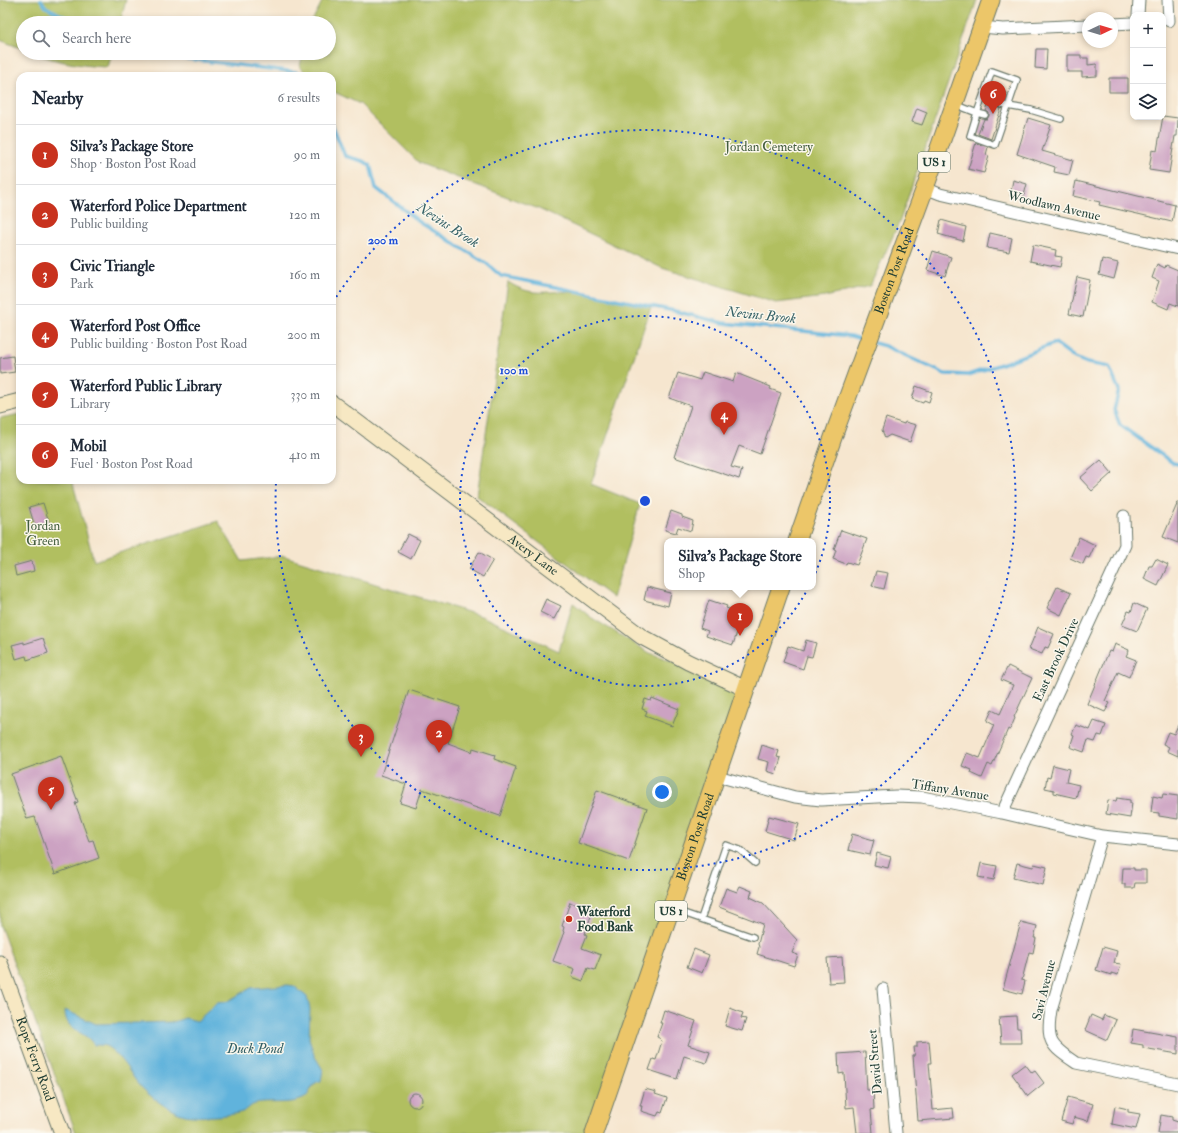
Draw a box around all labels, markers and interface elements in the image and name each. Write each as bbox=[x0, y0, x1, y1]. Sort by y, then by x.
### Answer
north arrow bbox=[1082, 12, 1118, 48]
map controls bbox=[1130, 12, 1166, 120]
button: + bbox=[1130, 12, 1166, 48]
search box bbox=[16, 16, 336, 60]
icon: search bbox=[30, 27, 52, 49]
text: Search here bbox=[62, 29, 131, 48]
button: − bbox=[1130, 48, 1166, 84]
pin: 6 bbox=[980, 81, 1006, 114]
button: layers bbox=[1130, 84, 1166, 120]
text: Nearby bbox=[32, 88, 83, 109]
text: 6 results bbox=[277, 90, 320, 106]
text: Silva's Package Store bbox=[70, 137, 193, 156]
park label: Jordan Cemetery bbox=[724, 139, 813, 156]
text: 1 bbox=[43, 147, 47, 163]
text: 90 m bbox=[294, 147, 320, 163]
road number: US 1 bbox=[918, 152, 950, 172]
text: Shop · Boston Post Road bbox=[70, 156, 196, 172]
street label: Woodlawn Avenue bbox=[1005, 187, 1102, 225]
text: Waterford Police Department bbox=[70, 197, 247, 216]
water label: Nevins Brook bbox=[413, 198, 482, 251]
text: 2 bbox=[42, 207, 48, 223]
text: 120 m bbox=[289, 207, 320, 223]
text: Public building bbox=[70, 216, 148, 232]
street label: Boston Post Road bbox=[871, 225, 918, 317]
text: 200 m bbox=[368, 233, 399, 248]
text: Civic Triangle bbox=[70, 257, 155, 276]
text: 3 bbox=[43, 267, 48, 283]
text: 160 m bbox=[289, 267, 320, 283]
text: Park bbox=[70, 276, 94, 292]
water label: Nevins Brook bbox=[724, 303, 797, 327]
text: Waterford Post Office bbox=[70, 317, 200, 336]
text: 4 bbox=[41, 327, 49, 343]
text: 200 m bbox=[287, 327, 320, 343]
text: Public building · Boston Post Road bbox=[70, 336, 247, 352]
text: 100 m bbox=[500, 363, 529, 378]
text: Waterford Public Library bbox=[70, 377, 222, 396]
text: 5 bbox=[42, 387, 48, 403]
text: 330 m bbox=[291, 387, 320, 403]
text: Library bbox=[70, 396, 110, 412]
pin: 4 bbox=[711, 402, 737, 435]
text: Mobil bbox=[70, 437, 107, 456]
text: 6 bbox=[42, 447, 48, 463]
text: 410 m bbox=[289, 447, 320, 463]
text: Fuel · Boston Post Road bbox=[70, 456, 193, 472]
centre of rings bbox=[638, 494, 652, 508]
park label: Jordan Green bbox=[25, 518, 61, 549]
street label: Avery Lane bbox=[504, 530, 562, 579]
popup bbox=[664, 538, 816, 590]
text: Silva's Package Store bbox=[678, 547, 802, 566]
text: Shop bbox=[678, 566, 705, 582]
pin: 1 bbox=[727, 603, 753, 636]
street label: East Brook Drive bbox=[1030, 615, 1083, 704]
pin: 2 bbox=[426, 720, 452, 753]
pin: 3 bbox=[348, 724, 374, 757]
street label: Tiffany Avenue bbox=[910, 776, 991, 805]
pin: 5 bbox=[38, 777, 64, 810]
your location bbox=[652, 782, 672, 802]
street label: Boston Post Road bbox=[673, 791, 718, 883]
road number: US 1 bbox=[655, 901, 687, 921]
place label: Waterford Food Bank bbox=[576, 904, 634, 935]
marker: Waterford Food Bank bbox=[564, 914, 574, 924]
street label: Savi Avenue bbox=[1029, 958, 1059, 1022]
street label: Rope Ferry Road bbox=[12, 1014, 58, 1104]
street label: David Street bbox=[864, 1029, 886, 1095]
water label: Duck Pond bbox=[226, 1040, 284, 1057]

